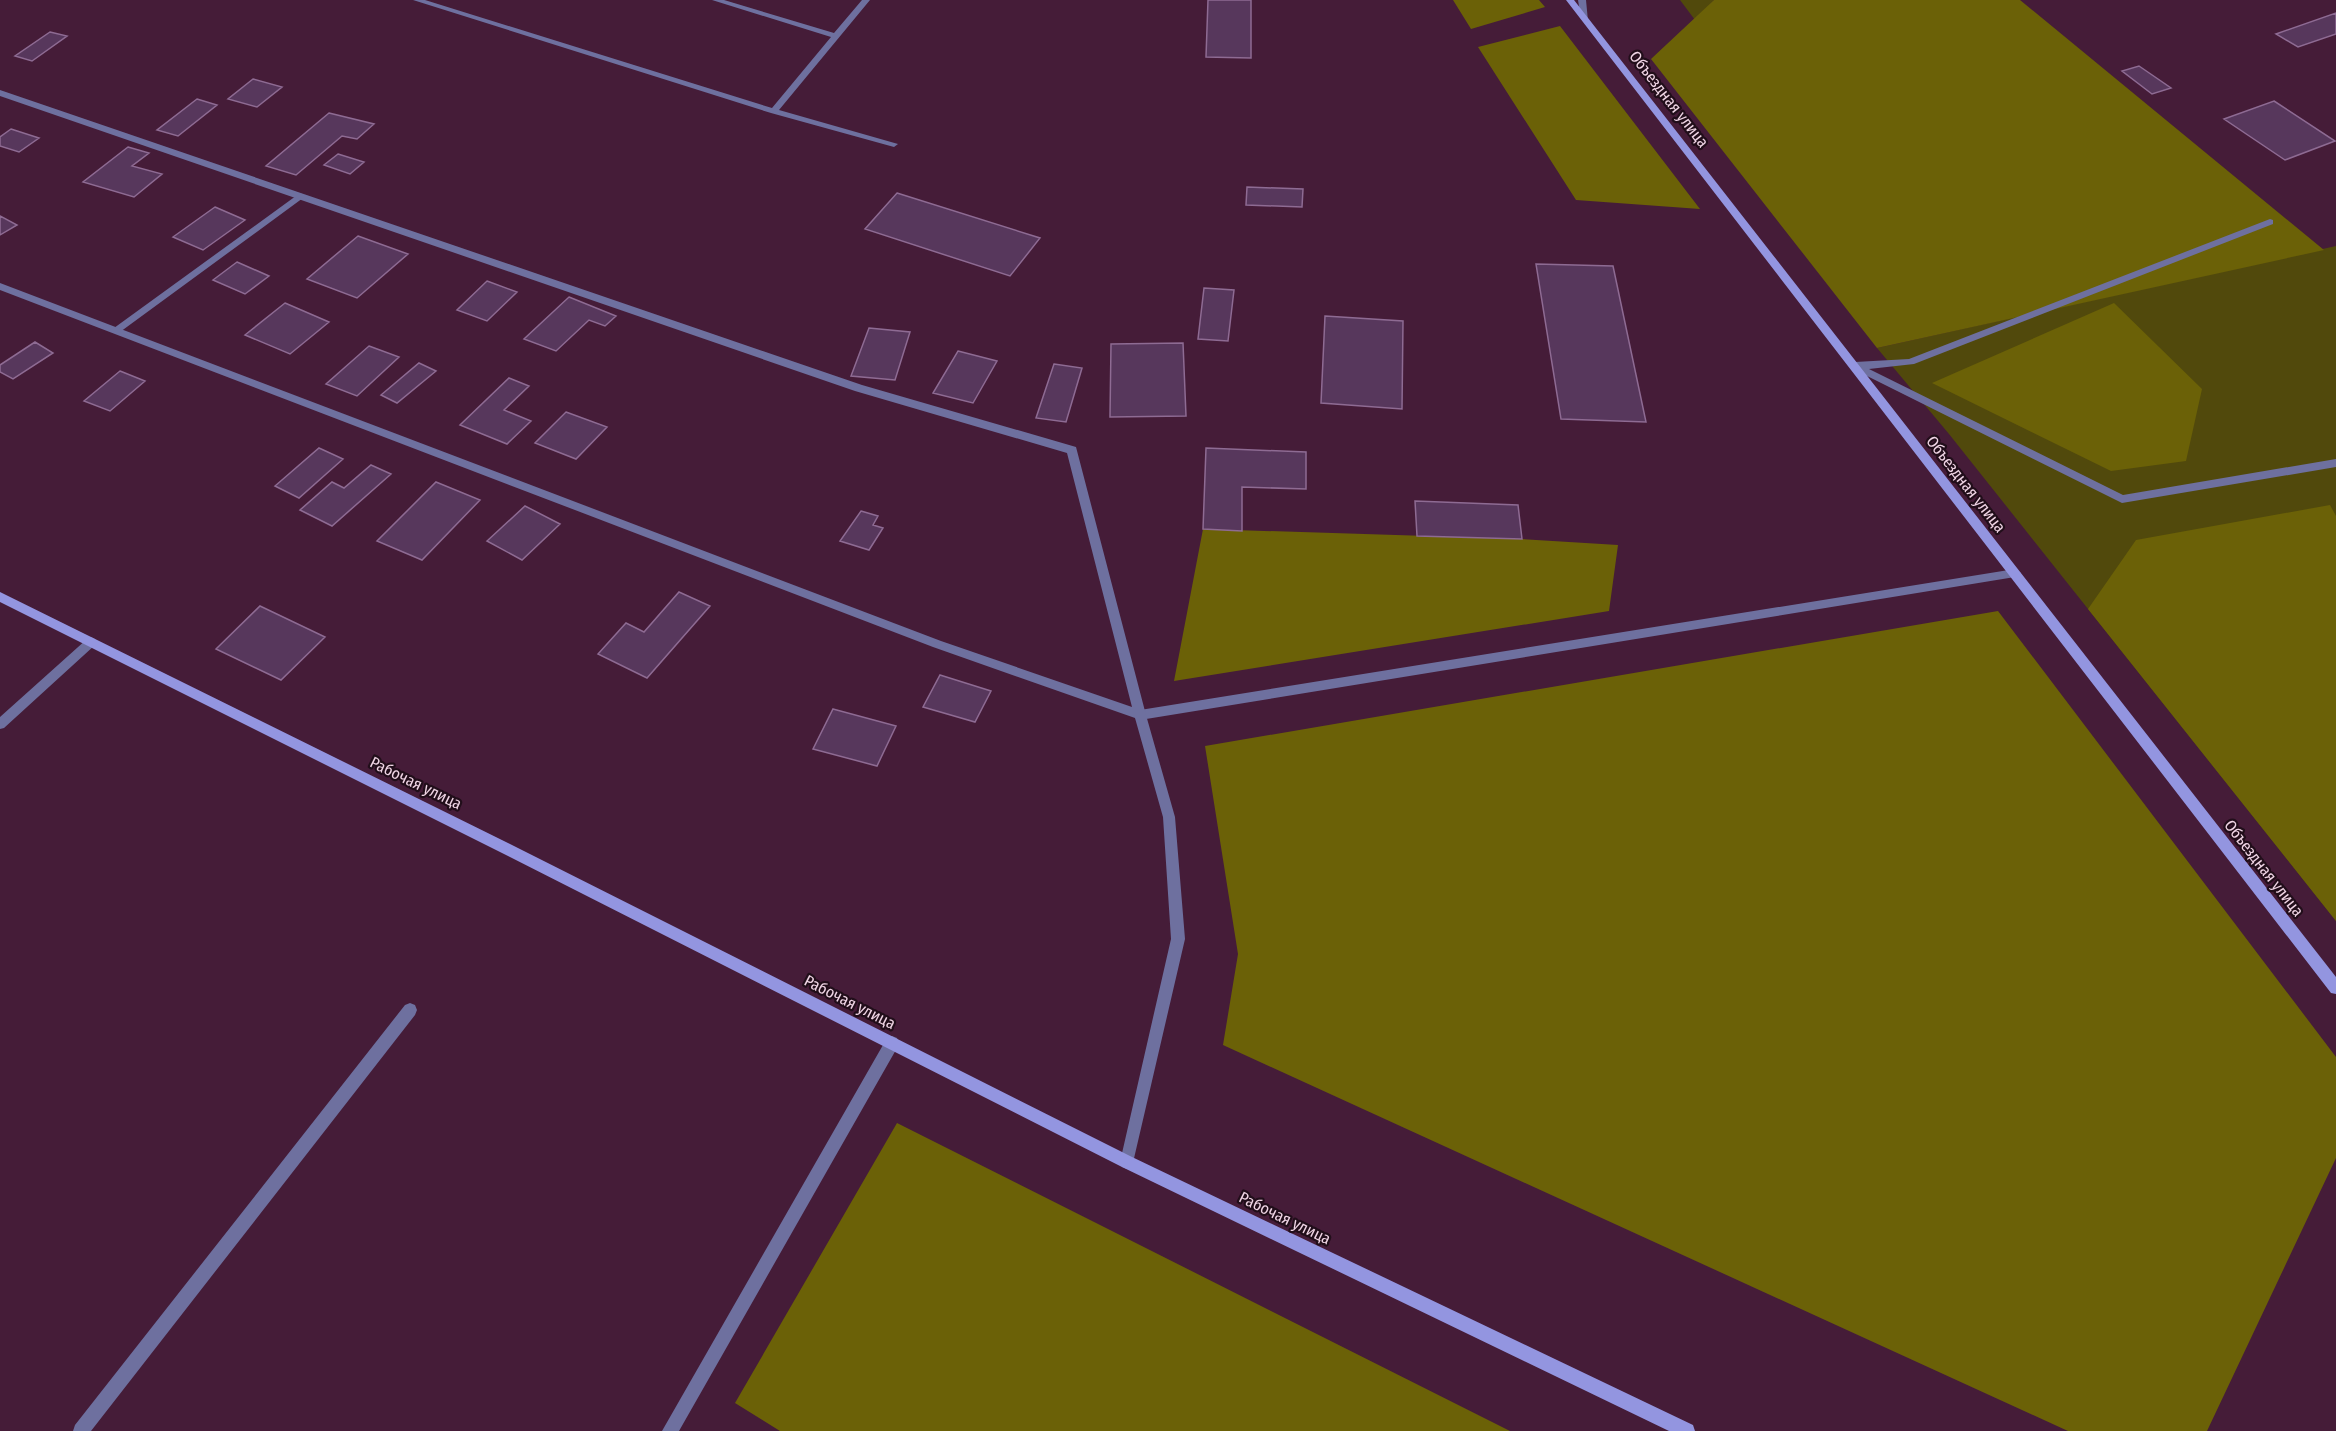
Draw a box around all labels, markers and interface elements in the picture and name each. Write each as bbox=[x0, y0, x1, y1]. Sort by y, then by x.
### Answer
street label: Объездная улица bbox=[1625, 47, 1713, 151]
street label: Объездная улица bbox=[1922, 432, 2010, 536]
street label: Рабочая улица bbox=[367, 753, 465, 813]
street label: Объездная улица bbox=[2220, 816, 2308, 920]
street label: Рабочая улица bbox=[801, 971, 899, 1033]
street label: Рабочая улица bbox=[1236, 1188, 1334, 1248]

